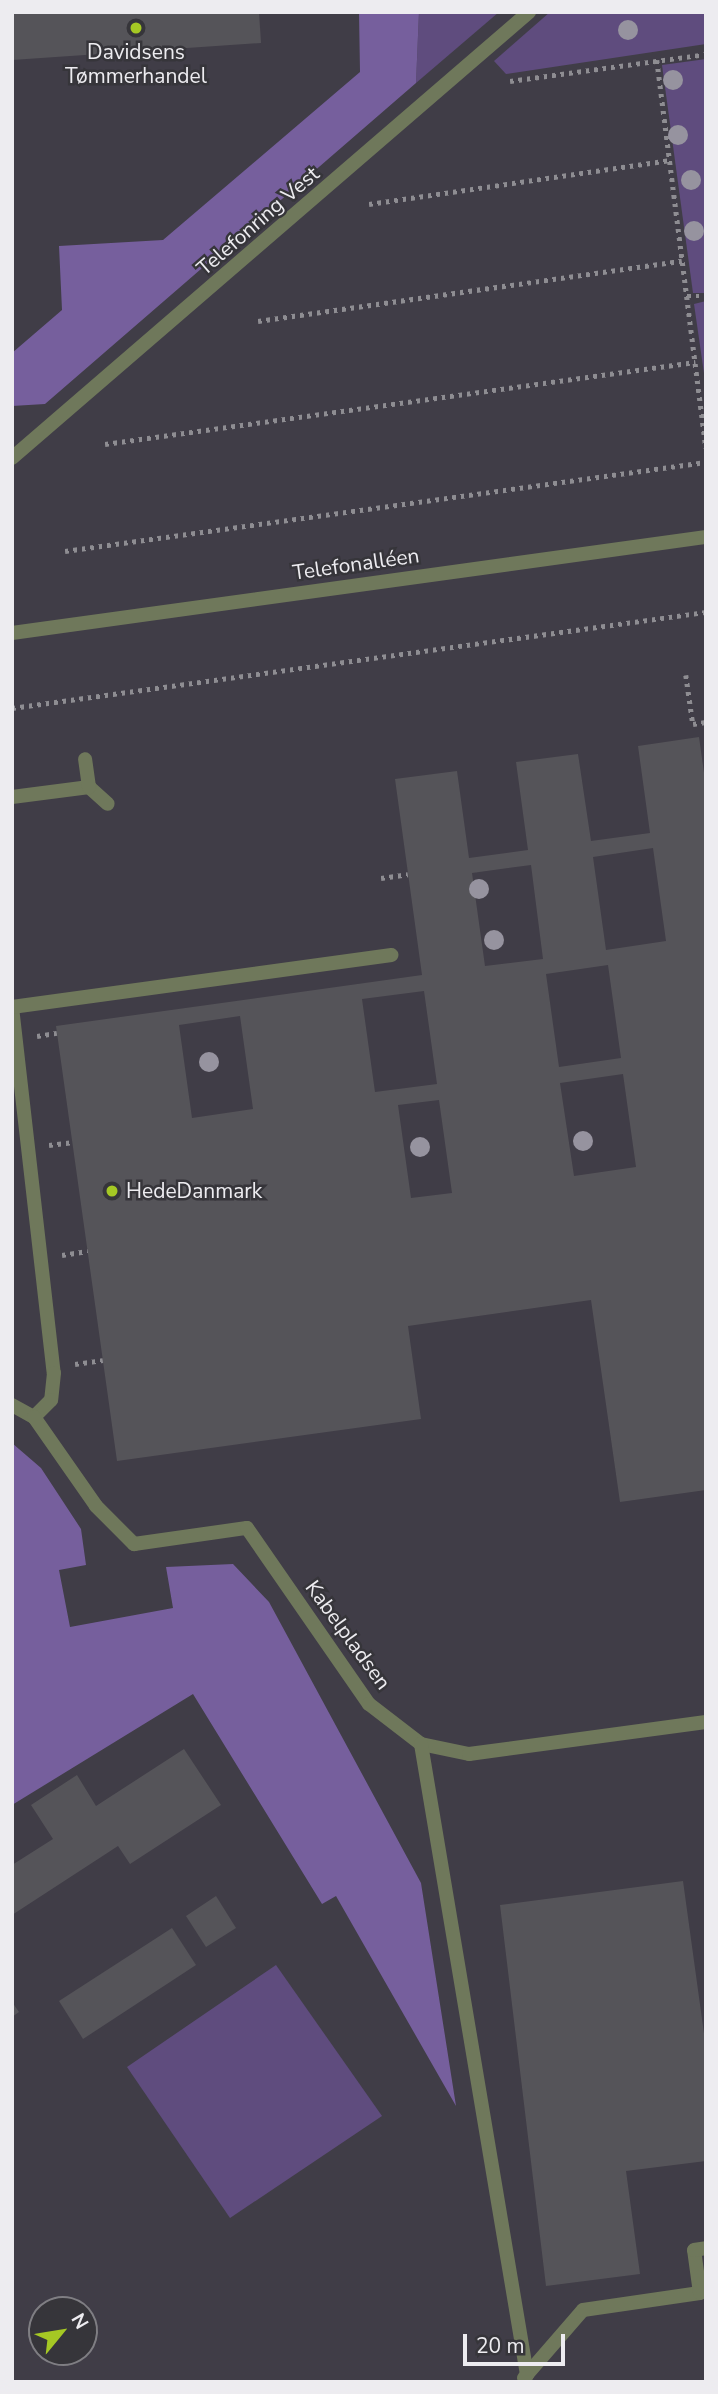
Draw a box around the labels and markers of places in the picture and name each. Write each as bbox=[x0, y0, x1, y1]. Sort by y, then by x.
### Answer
marker: Davidsens Tømmerhandel bbox=[128, 20, 144, 36]
place label: Davidsens Tømmerhandel bbox=[65, 39, 207, 89]
place label: HedeDanmark bbox=[126, 1178, 262, 1204]
marker: HedeDanmark bbox=[104, 1183, 120, 1199]

